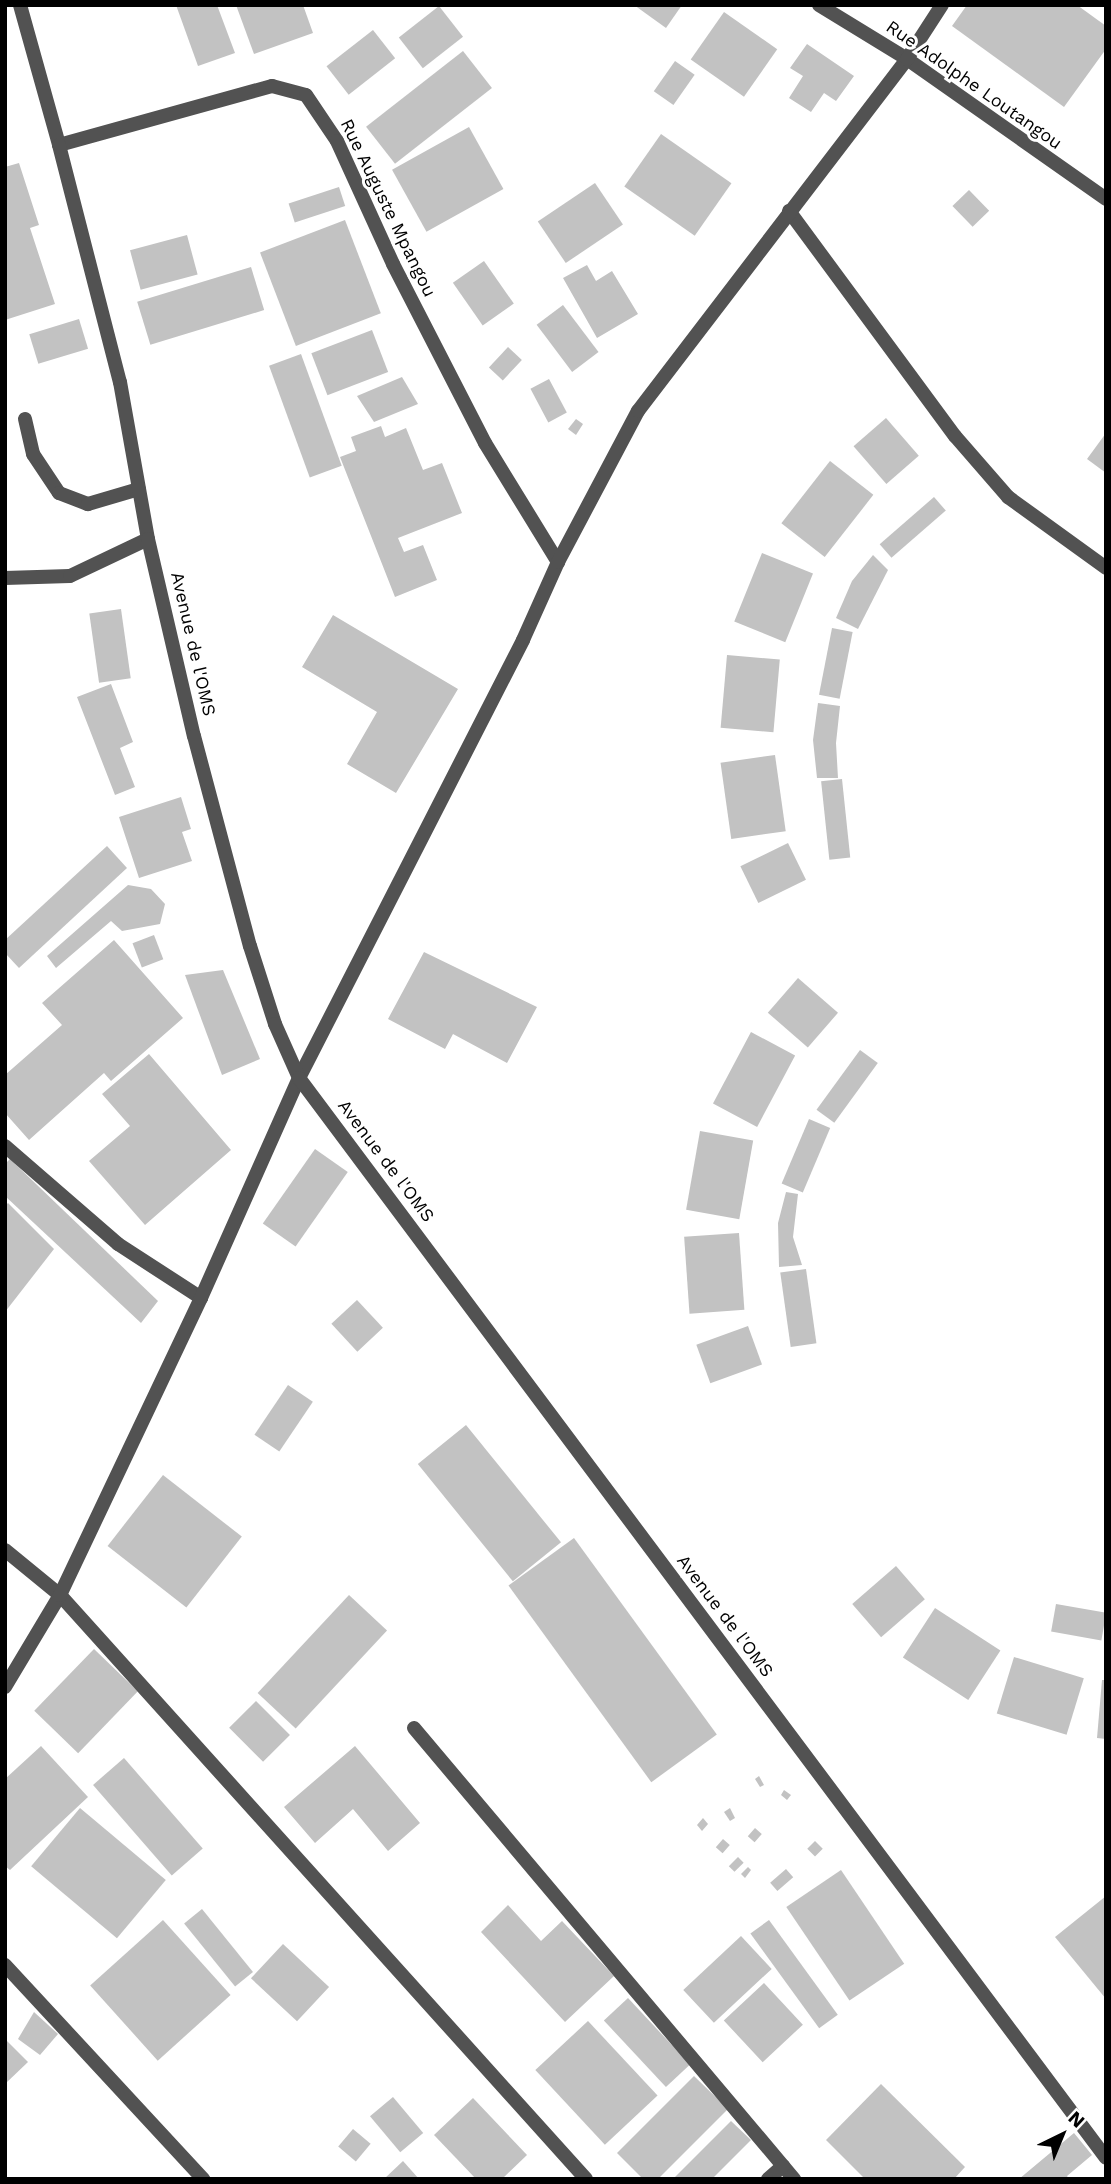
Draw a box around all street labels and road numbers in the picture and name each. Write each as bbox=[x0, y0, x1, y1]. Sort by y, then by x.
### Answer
street label: Rue Adolphe Loutangou bbox=[882, 16, 1066, 154]
street label: Rue Auguste Mpangou bbox=[335, 115, 441, 301]
street label: Avenue de l'OMS bbox=[166, 570, 220, 718]
street label: Avenue de l'OMS bbox=[333, 1096, 439, 1226]
street label: Avenue de l'OMS bbox=[672, 1551, 778, 1681]

